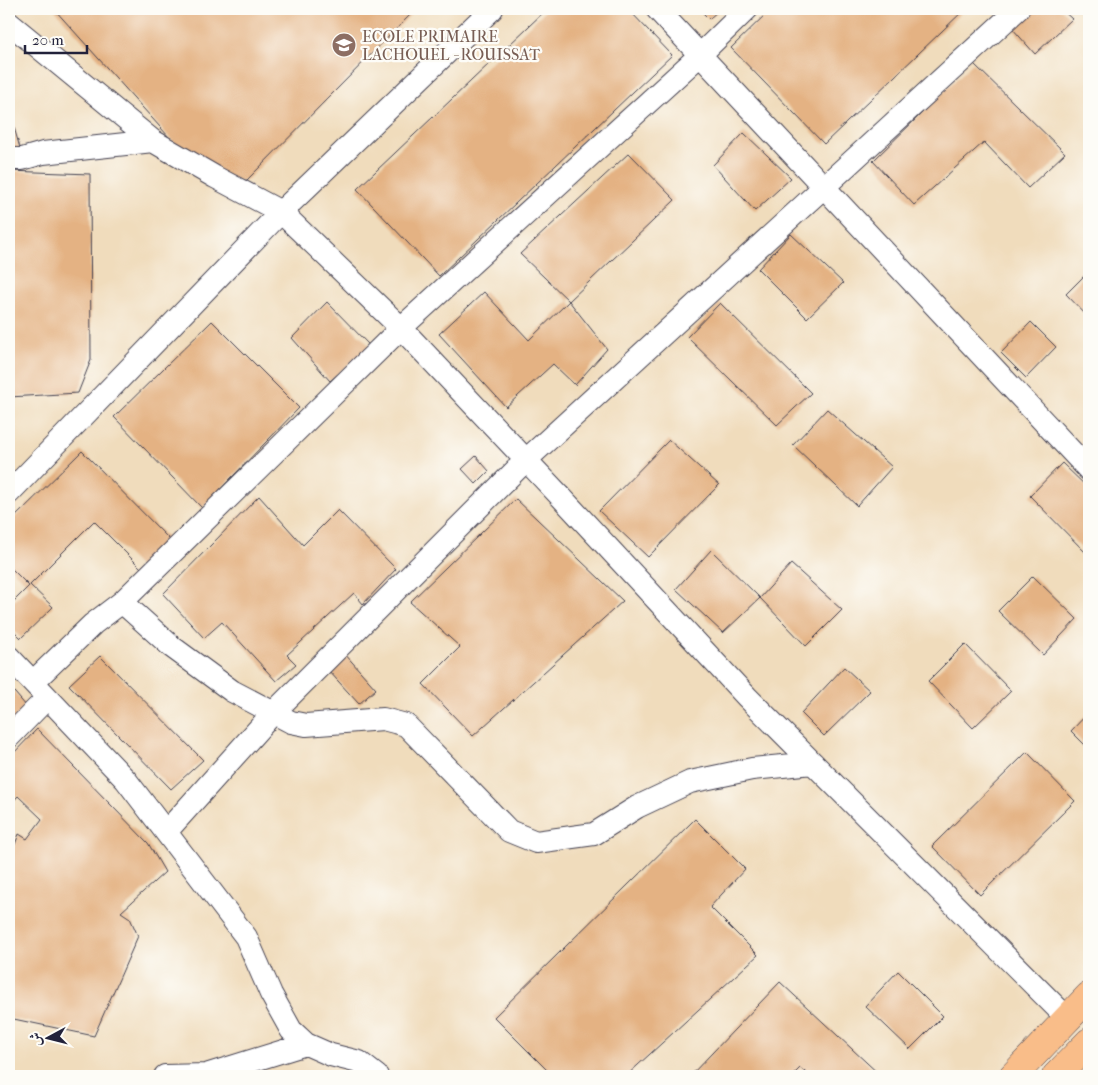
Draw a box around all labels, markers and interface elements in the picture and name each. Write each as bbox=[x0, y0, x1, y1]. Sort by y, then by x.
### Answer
scale bar bbox=[25, 22, 88, 54]
place label: ECOLE PRIMAIRE LACHOUEL - ROUISSAT bbox=[362, 27, 540, 64]
text: 20 m bbox=[32, 31, 64, 49]
school or university icon: ECOLE PRIMAIRE LACHOUEL - ROUISSAT bbox=[331, 32, 357, 58]
north arrow bbox=[22, 1012, 72, 1062]
text: ش bbox=[26, 1031, 45, 1047]

